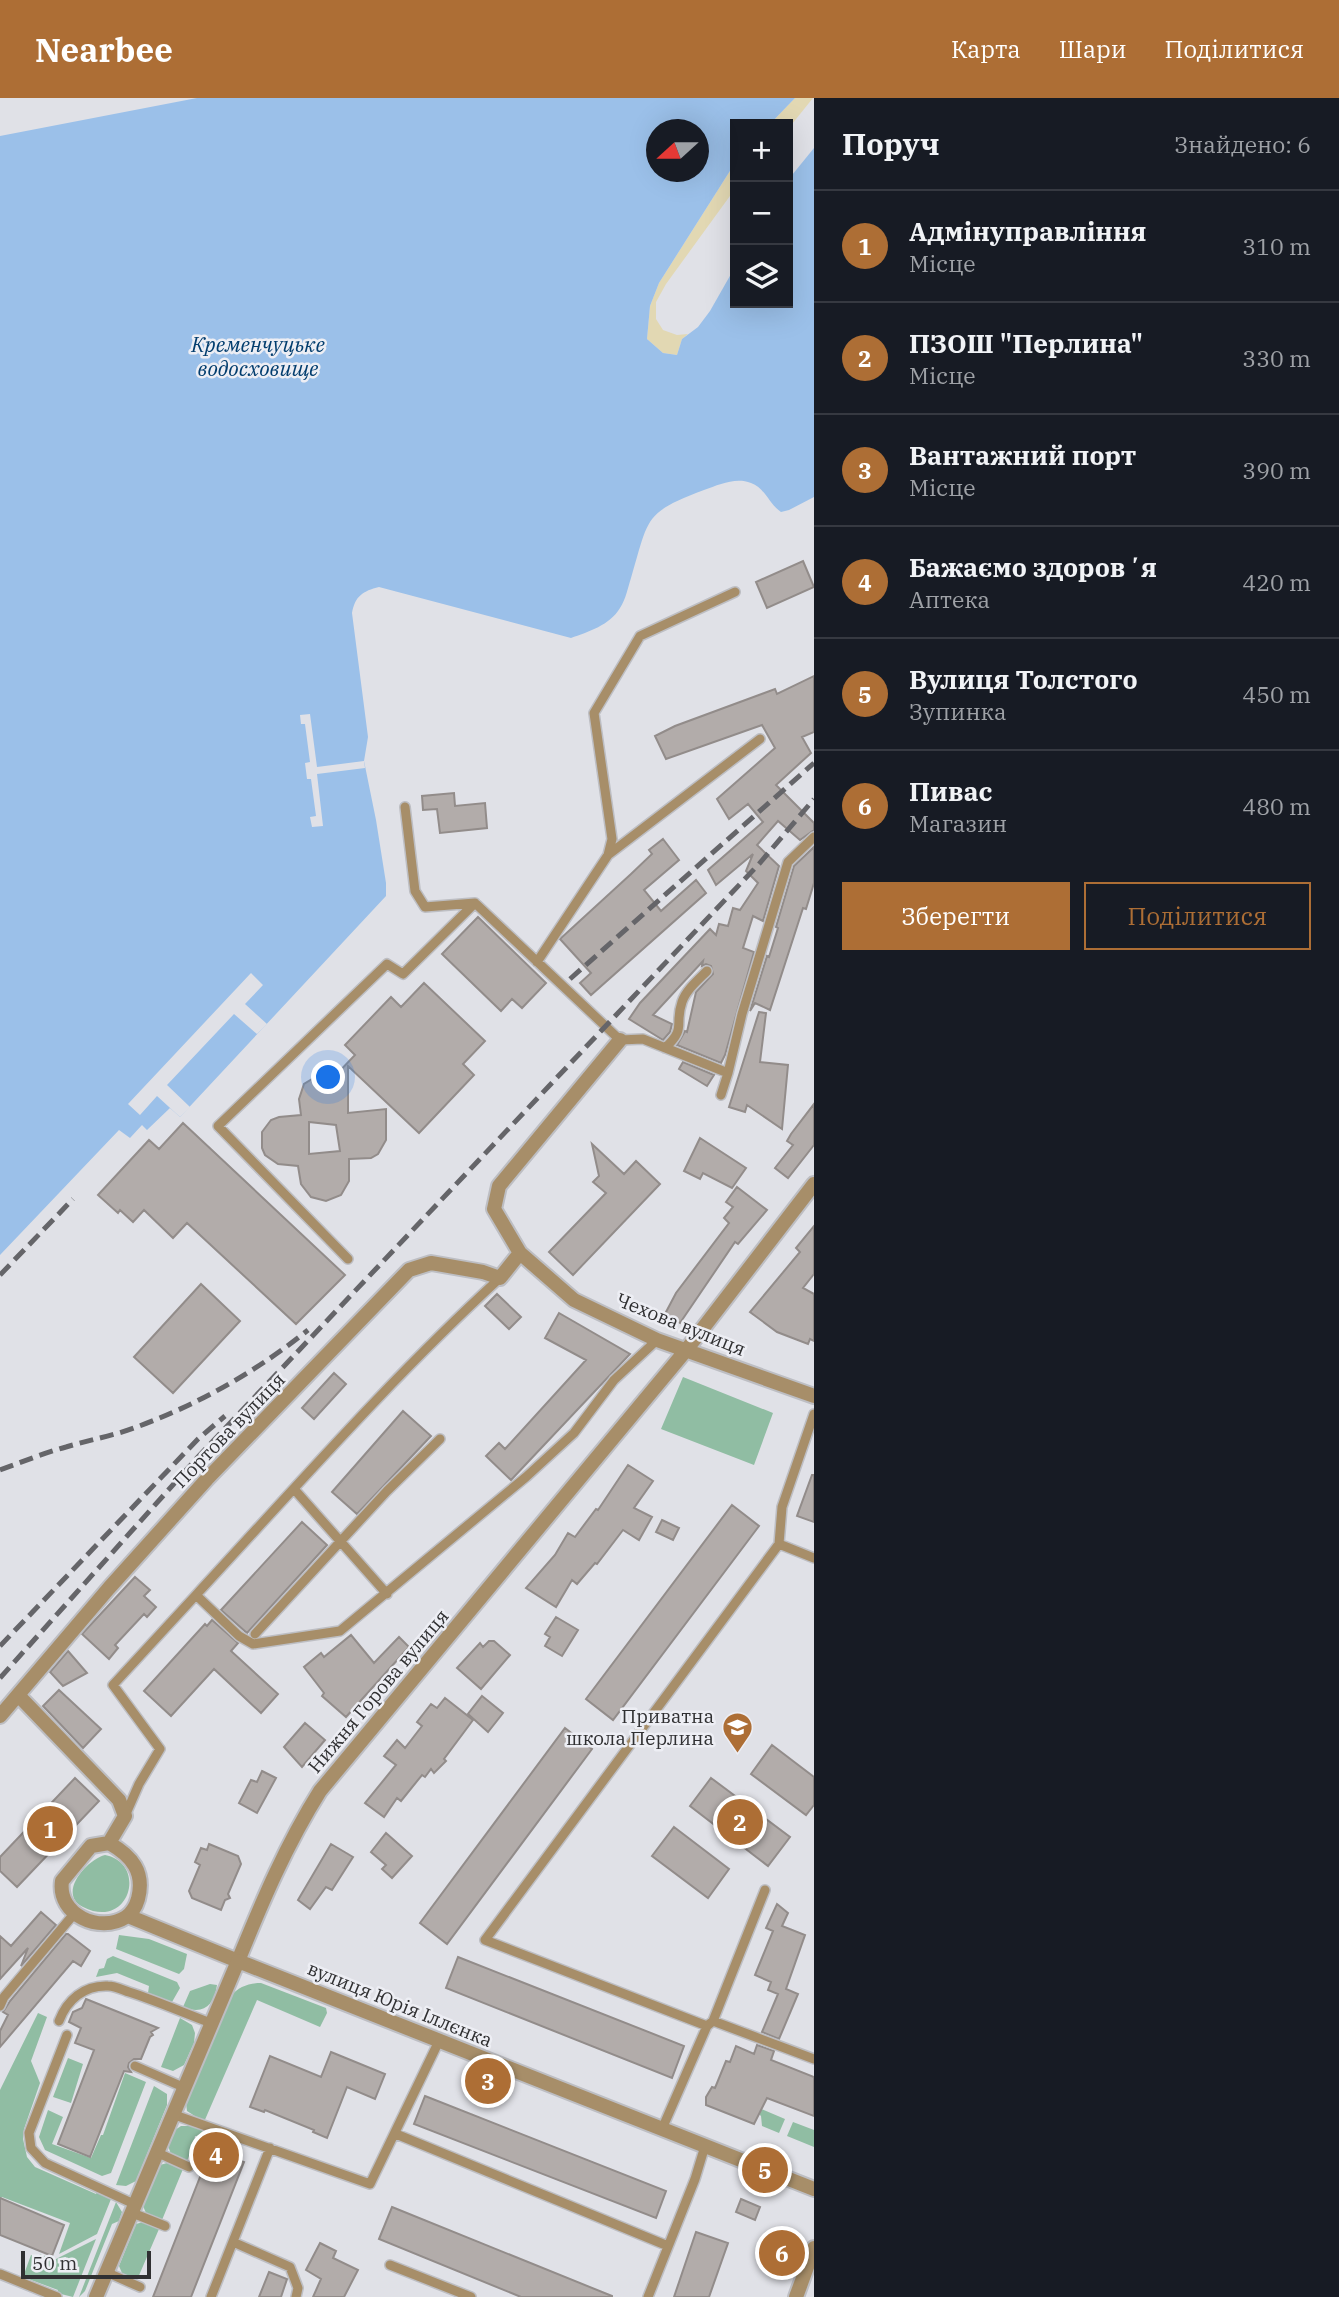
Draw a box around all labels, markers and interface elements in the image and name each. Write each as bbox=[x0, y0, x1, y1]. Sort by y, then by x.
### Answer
text: Nearbee bbox=[35, 28, 173, 71]
text: Карта bbox=[951, 33, 1021, 65]
text: Шари bbox=[1059, 33, 1127, 65]
text: Поділитися bbox=[1165, 33, 1304, 65]
north arrow bbox=[646, 119, 709, 182]
map controls bbox=[730, 119, 793, 308]
button: + bbox=[730, 119, 793, 182]
text: Поруч bbox=[842, 124, 939, 163]
text: Знайдено: 6 bbox=[1174, 129, 1311, 159]
button: − bbox=[730, 182, 793, 245]
text: Адмінуправління bbox=[909, 214, 1147, 248]
text: 1 bbox=[858, 231, 872, 261]
text: 310 m bbox=[1242, 231, 1311, 261]
button: layers bbox=[730, 245, 793, 308]
text: Місце bbox=[909, 248, 976, 278]
text: ПЗОШ "Перлина" bbox=[909, 326, 1143, 360]
water label: Кременчуцьке водосховище bbox=[190, 330, 325, 382]
text: 2 bbox=[858, 343, 872, 373]
text: 330 m bbox=[1242, 343, 1311, 373]
text: Місце bbox=[909, 360, 976, 390]
text: Вантажний порт bbox=[909, 438, 1136, 472]
text: 3 bbox=[858, 455, 872, 485]
text: 390 m bbox=[1242, 455, 1311, 485]
text: Місце bbox=[909, 472, 976, 502]
text: Бажаємо здоровʼя bbox=[909, 550, 1157, 584]
text: 4 bbox=[858, 567, 872, 597]
text: 420 m bbox=[1242, 567, 1311, 597]
text: Аптека bbox=[909, 584, 990, 614]
text: Вулиця Толстого bbox=[909, 662, 1138, 696]
text: 5 bbox=[858, 679, 872, 709]
text: 450 m bbox=[1242, 679, 1311, 709]
text: Зупинка bbox=[909, 696, 1006, 726]
text: Пивас bbox=[909, 774, 992, 808]
text: 6 bbox=[858, 791, 872, 821]
text: 480 m bbox=[1242, 791, 1311, 821]
text: Магазин bbox=[909, 808, 1007, 838]
button: Зберегти bbox=[842, 882, 1070, 950]
button: Поділитися bbox=[1084, 882, 1311, 950]
your location bbox=[311, 1060, 345, 1094]
street label: Чехова вулиця bbox=[613, 1287, 749, 1361]
street label: Портова вулиця bbox=[168, 1367, 290, 1493]
street label: Нижня Горова вулиця bbox=[302, 1604, 454, 1778]
place label: Приватна школа Перлина bbox=[566, 1704, 714, 1750]
school or university icon: Приватна школа Перлина bbox=[720, 1710, 754, 1754]
pin: 2 bbox=[717, 1796, 763, 1848]
pin: 1 bbox=[27, 1803, 73, 1855]
street label: вулиця Юрія Іллєнка bbox=[304, 1956, 496, 2052]
pin: 3 bbox=[465, 2055, 511, 2107]
pin: 4 bbox=[193, 2129, 239, 2181]
pin: 5 bbox=[742, 2144, 788, 2196]
pin: 6 bbox=[759, 2227, 805, 2279]
scale bar bbox=[21, 2248, 150, 2280]
text: 50 m bbox=[32, 2251, 77, 2275]

